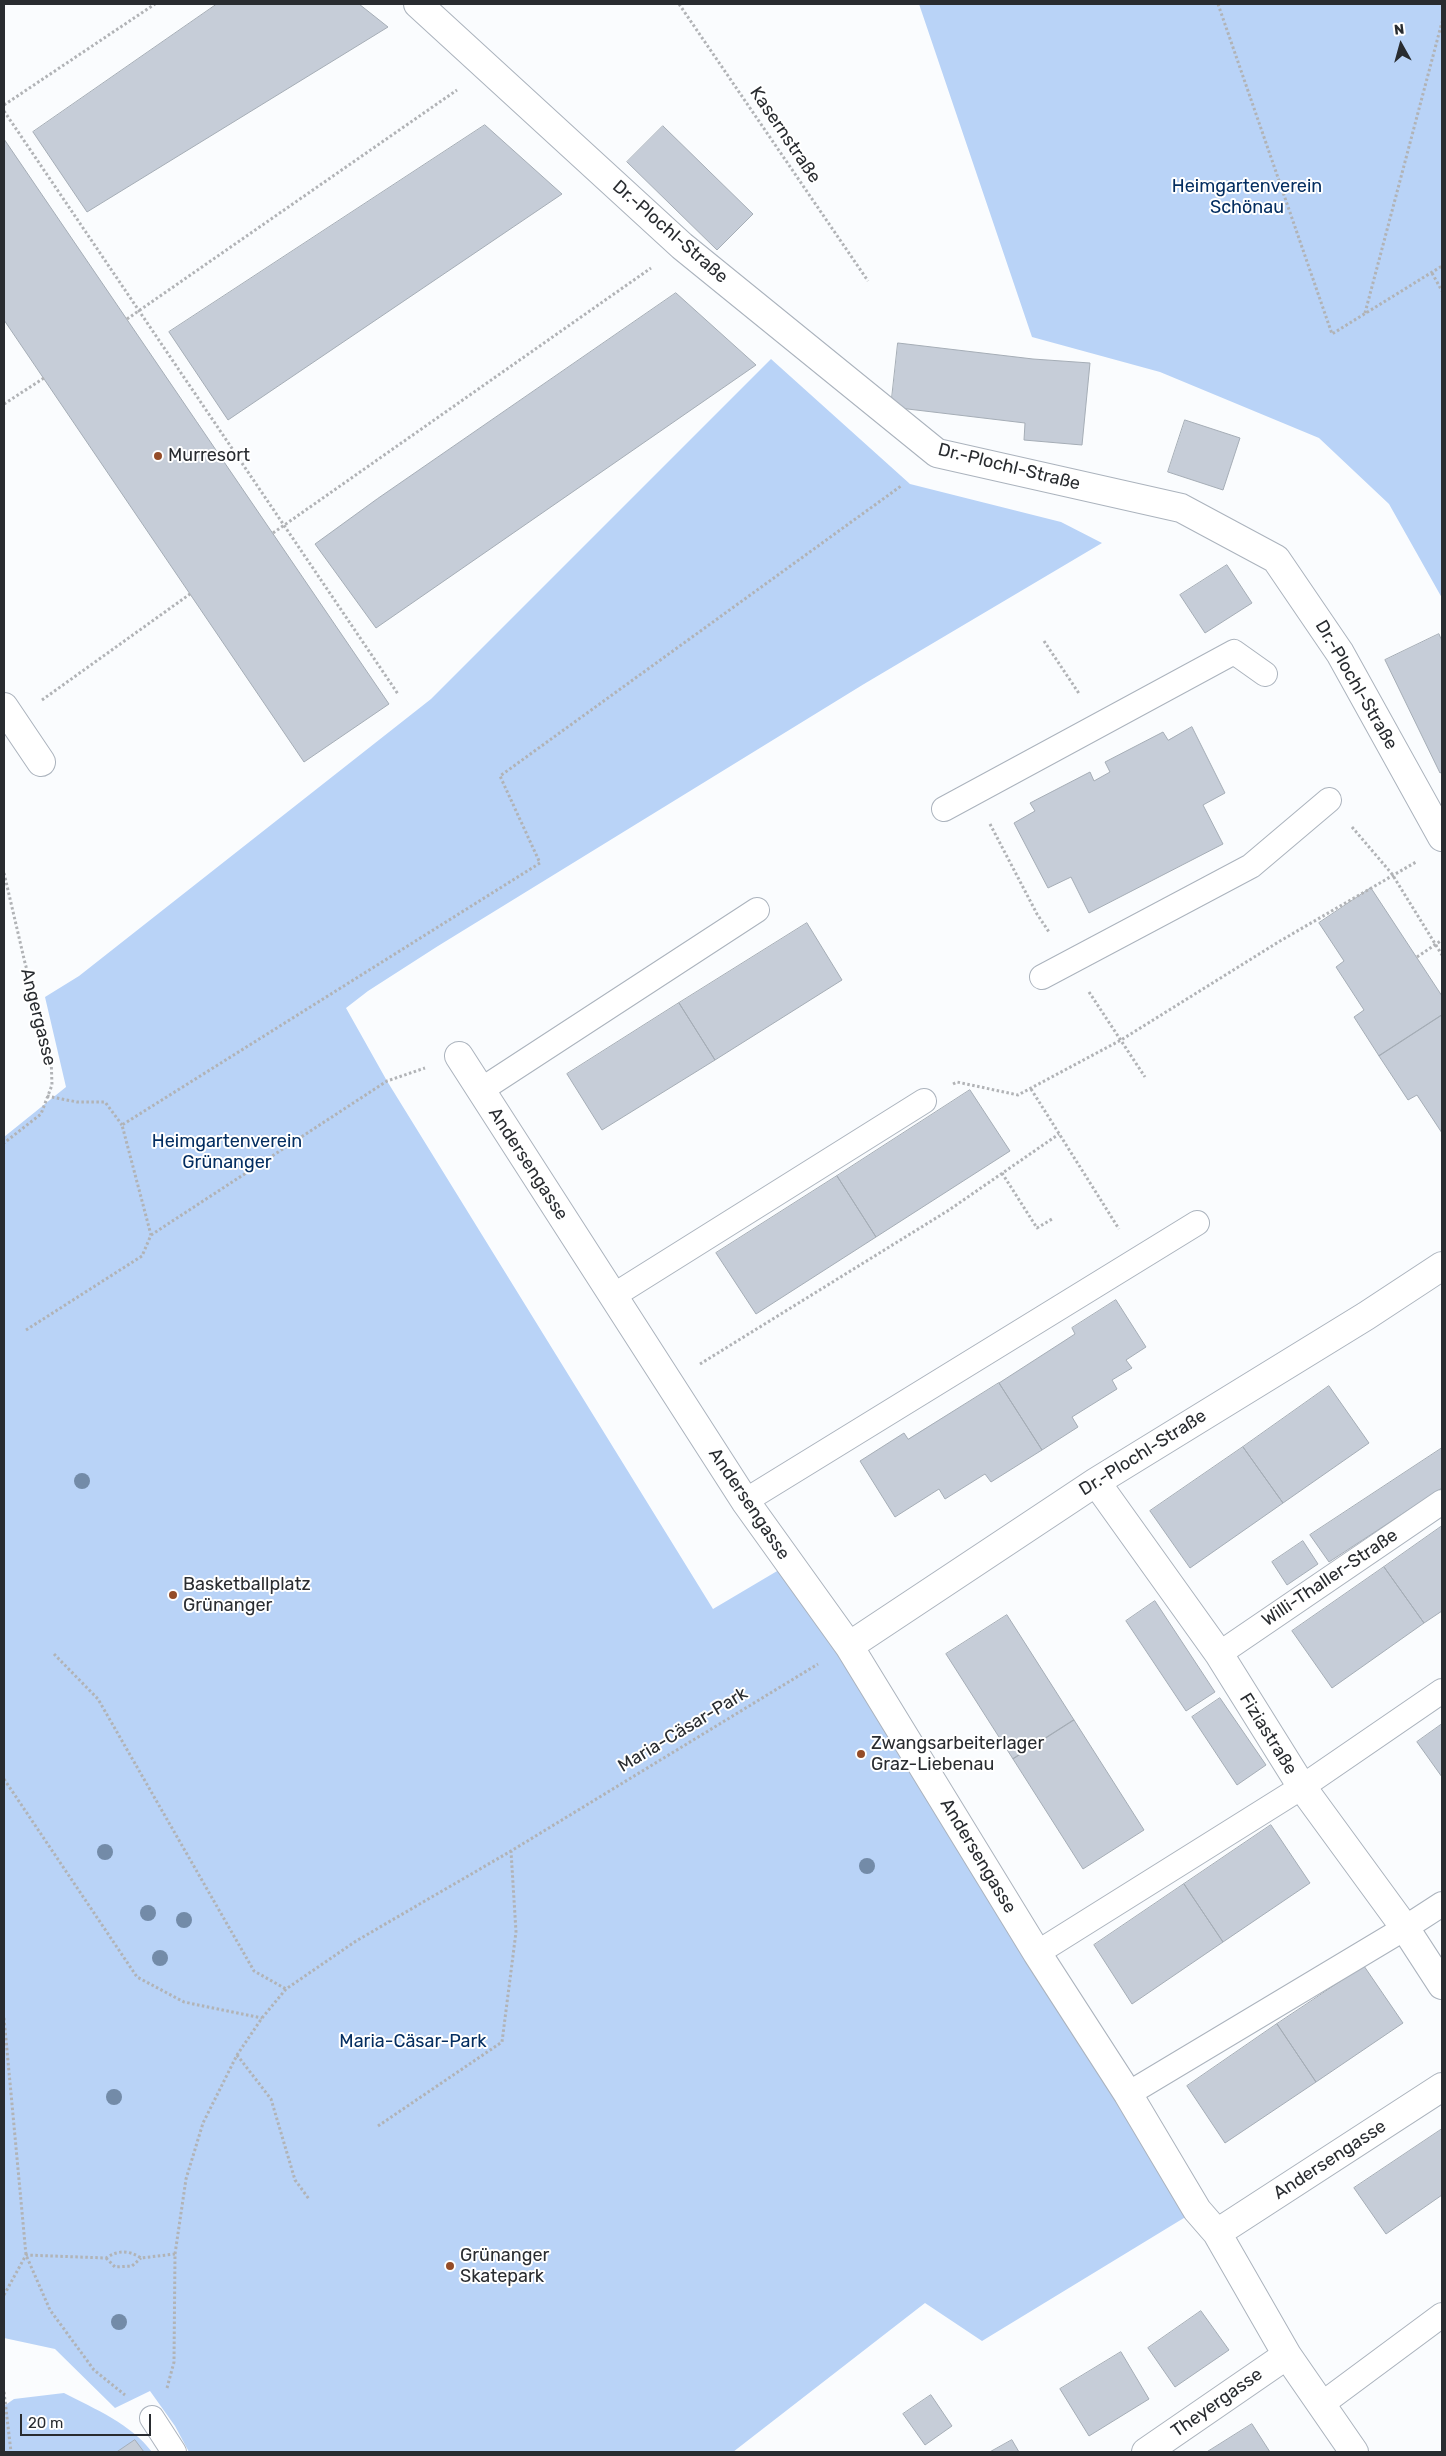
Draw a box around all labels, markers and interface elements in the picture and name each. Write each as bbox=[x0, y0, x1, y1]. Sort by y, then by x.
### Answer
north arrow bbox=[1376, 20, 1426, 70]
text: N bbox=[1393, 21, 1405, 39]
street label: Kasernstraße bbox=[745, 83, 825, 187]
street label: Dr.-Plochl-Straße bbox=[608, 176, 732, 288]
park label: Heimgartenverein Schönau bbox=[1172, 176, 1322, 218]
street label: Dr.-Plochl-Straße bbox=[936, 439, 1082, 495]
place label: Murresort bbox=[168, 445, 250, 467]
marker: Murresort bbox=[152, 450, 164, 462]
street label: Dr.-Plochl-Straße bbox=[1310, 616, 1402, 754]
street label: Angergasse bbox=[15, 966, 61, 1068]
street label: Andersengasse bbox=[484, 1104, 572, 1224]
park label: Heimgartenverein Grünanger bbox=[152, 1131, 302, 1174]
street label: Dr.-Plochl-Straße bbox=[1075, 1405, 1211, 1501]
street label: Andersengasse bbox=[704, 1444, 794, 1564]
street label: Willi-Thaller-Straße bbox=[1258, 1525, 1402, 1631]
place label: Basketballplatz Grünanger bbox=[183, 1574, 311, 1616]
marker: Basketballplatz Grünanger bbox=[167, 1589, 179, 1601]
street label: Maria-Cäsar-Park bbox=[614, 1683, 752, 1777]
street label: Fiziastraße bbox=[1235, 1689, 1301, 1779]
place label: Zwangsarbeiterlager Graz-Liebenau bbox=[871, 1733, 1044, 1776]
marker: Zwangsarbeiterlager Graz-Liebenau bbox=[855, 1748, 867, 1760]
street label: Andersengasse bbox=[935, 1795, 1021, 1917]
park label: Maria-Cäsar-Park bbox=[339, 2031, 487, 2053]
street label: Andersengasse bbox=[1270, 2116, 1390, 2204]
place label: Grünanger Skatepark bbox=[460, 2245, 549, 2288]
marker: Grünanger Skatepark bbox=[444, 2260, 456, 2272]
street label: Theyergasse bbox=[1167, 2364, 1267, 2442]
scale bar bbox=[22, 2404, 154, 2436]
text: 20 m bbox=[28, 2414, 63, 2432]

